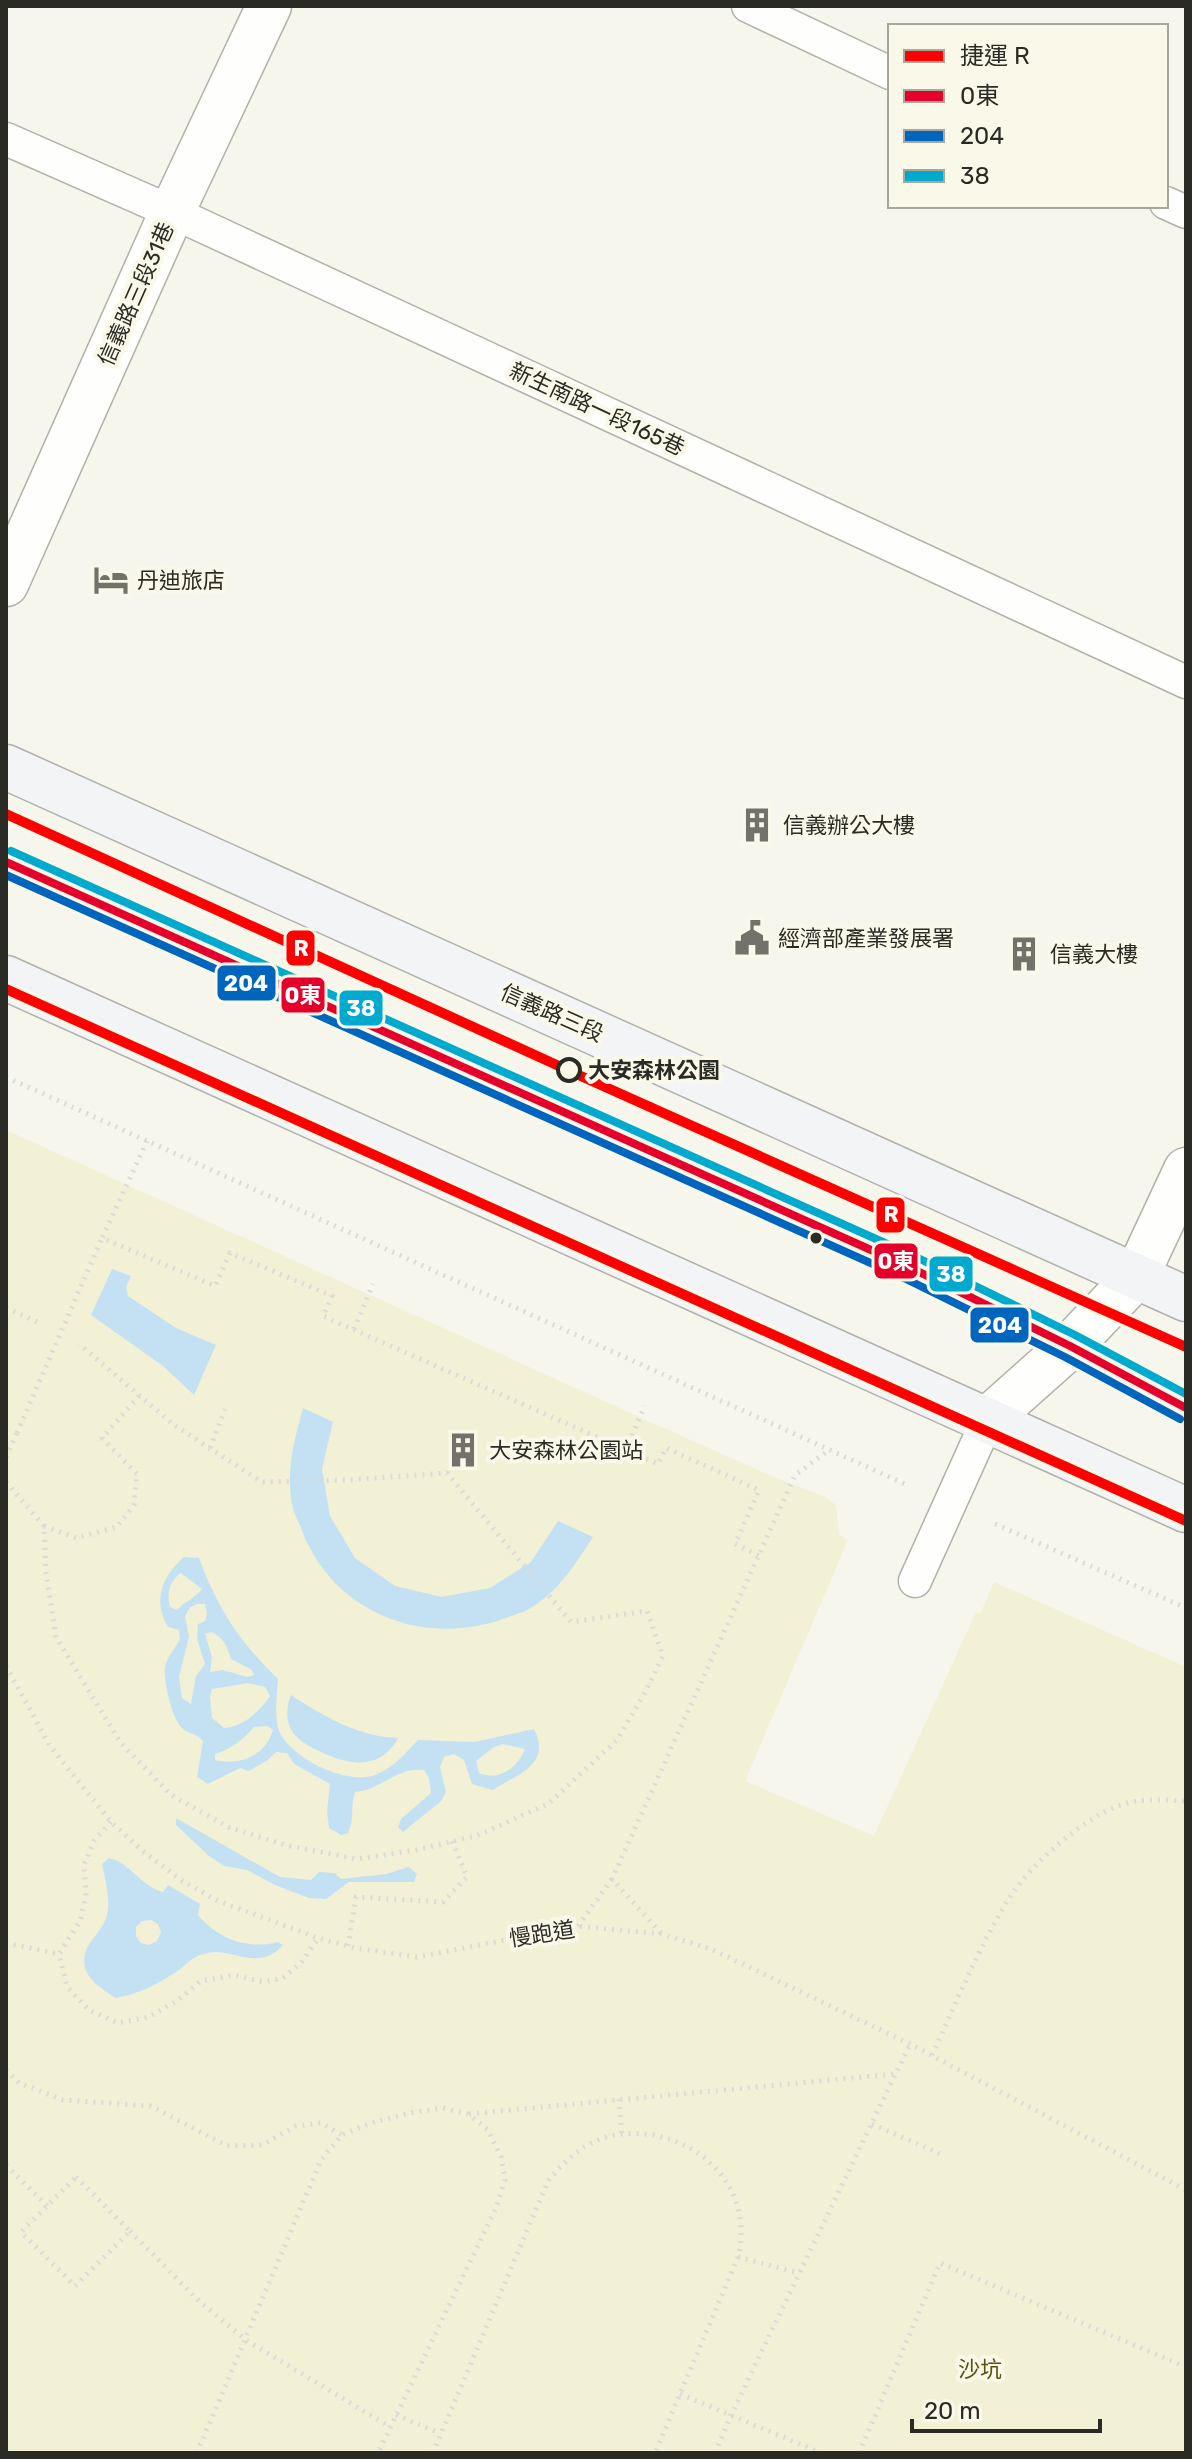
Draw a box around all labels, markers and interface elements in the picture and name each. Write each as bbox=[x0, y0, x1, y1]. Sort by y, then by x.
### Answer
legend bbox=[888, 24, 1168, 208]
text: 捷運 R bbox=[960, 42, 1030, 70]
text: 0東 bbox=[960, 82, 999, 110]
text: 204 bbox=[960, 122, 1004, 150]
text: 38 bbox=[960, 162, 990, 190]
street label: 信義路三段31巷 bbox=[92, 218, 180, 370]
street label: 新生南路一段165巷 bbox=[505, 357, 689, 461]
hotel icon: 丹迪旅店 bbox=[92, 561, 130, 599]
place label: 丹迪旅店 bbox=[137, 567, 225, 594]
building icon: 信義辦公大樓 bbox=[738, 806, 776, 844]
place label: 信義辦公大樓 bbox=[783, 812, 915, 839]
public building icon: 經濟部產業發展署 bbox=[733, 919, 771, 957]
place label: 經濟部產業發展署 bbox=[778, 925, 954, 952]
line badge: R bbox=[285, 929, 316, 967]
text: R bbox=[293, 935, 309, 962]
building icon: 信義大樓 bbox=[1005, 935, 1043, 973]
place label: 信義大樓 bbox=[1050, 941, 1138, 968]
line badge: 204 bbox=[216, 964, 277, 1002]
text: 204 bbox=[224, 970, 268, 997]
line badge: 0東 bbox=[280, 976, 326, 1014]
street label: 信義路三段 bbox=[496, 978, 608, 1048]
text: 0東 bbox=[285, 982, 321, 1009]
line badge: 38 bbox=[338, 989, 384, 1027]
text: 38 bbox=[346, 995, 376, 1022]
place label: 大安森林公園 bbox=[588, 1057, 720, 1084]
marker: 大安森林公園 bbox=[557, 1058, 581, 1082]
line badge: R bbox=[875, 1196, 906, 1234]
text: R bbox=[883, 1201, 899, 1228]
unlabelled marker bbox=[808, 1230, 824, 1246]
line badge: 0東 bbox=[873, 1242, 919, 1280]
text: 0東 bbox=[878, 1248, 914, 1275]
line badge: 38 bbox=[928, 1255, 974, 1293]
text: 38 bbox=[936, 1261, 966, 1288]
line badge: 204 bbox=[969, 1306, 1030, 1344]
text: 204 bbox=[978, 1312, 1022, 1339]
building icon: 大安森林公園站 bbox=[444, 1431, 482, 1469]
place label: 大安森林公園站 bbox=[489, 1437, 643, 1464]
street label: 慢跑道 bbox=[507, 1916, 577, 1952]
park label: 沙坑 bbox=[958, 2356, 1002, 2383]
scale bar bbox=[912, 2383, 1100, 2433]
text: 20 m bbox=[924, 2397, 981, 2425]

